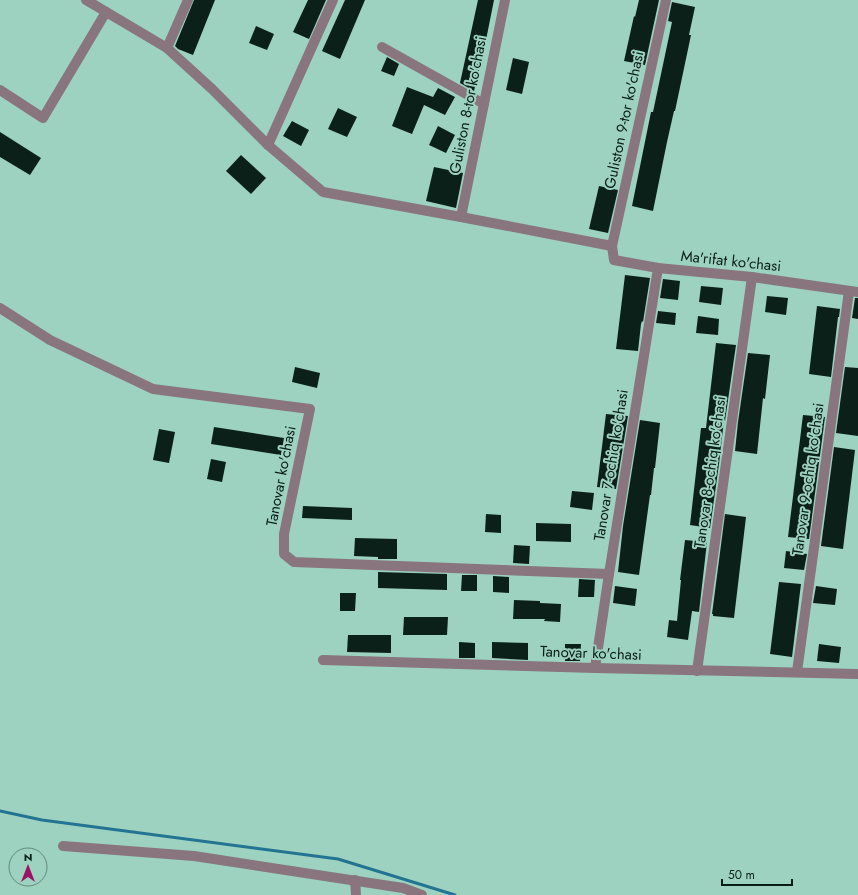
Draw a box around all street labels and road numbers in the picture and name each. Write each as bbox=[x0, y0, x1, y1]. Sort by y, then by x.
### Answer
street label: Guliston 8-tor ko'chasi bbox=[444, 34, 492, 176]
street label: Guliston 9-tor ko'chasi bbox=[599, 49, 649, 191]
street label: Ma'rifat ko'chasi bbox=[680, 245, 782, 277]
street label: Tanovar 7-ochiq ko'chasi bbox=[588, 388, 634, 542]
street label: Tanovar 8-ochiq ko'chasi bbox=[688, 395, 732, 549]
street label: Tanovar 9-ochiq ko'chasi bbox=[786, 401, 830, 557]
street label: Tanovar ko'chasi bbox=[260, 424, 302, 528]
street label: Tanovar ko'chasi bbox=[540, 640, 642, 666]

